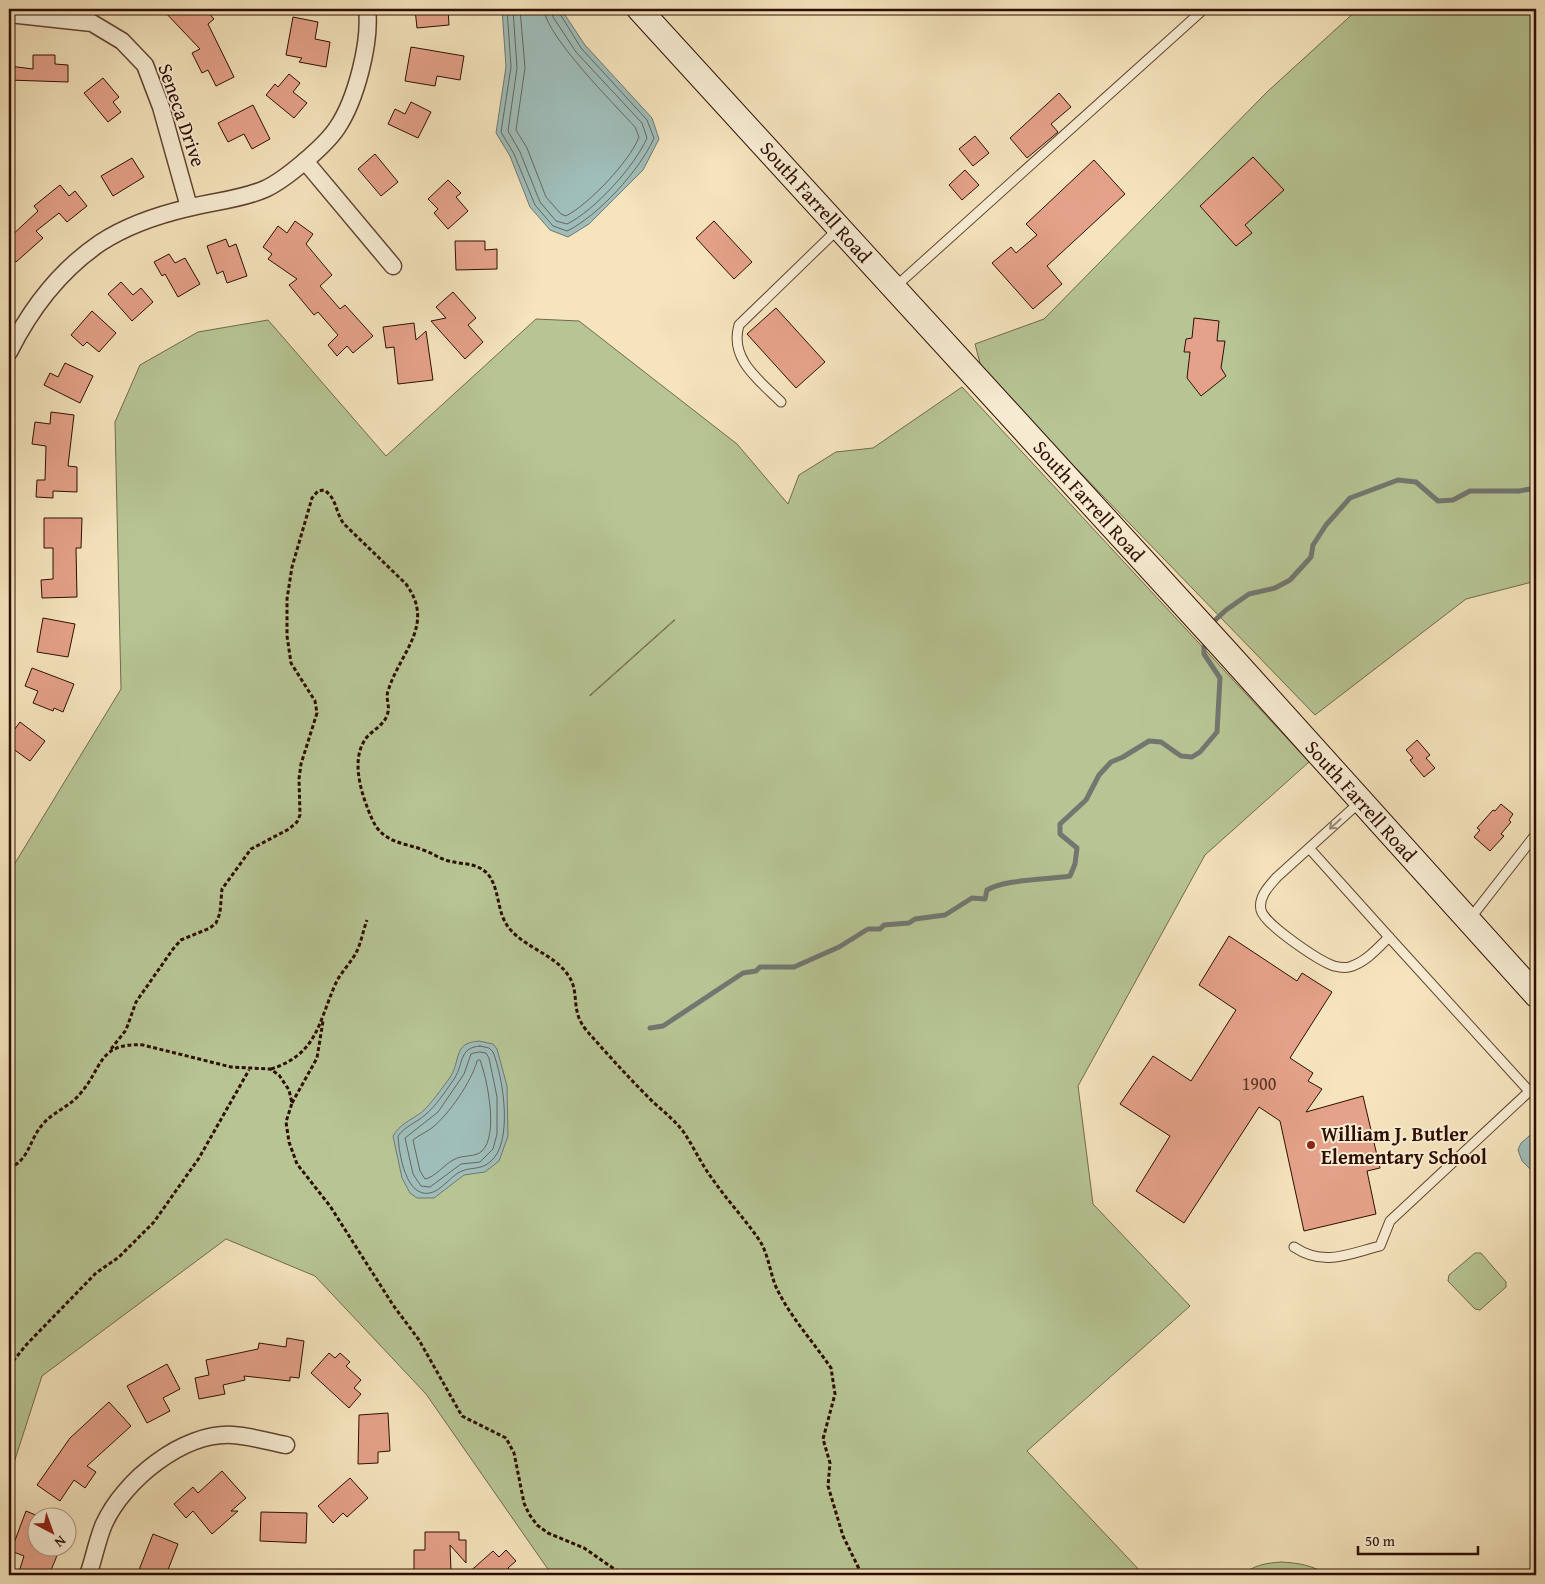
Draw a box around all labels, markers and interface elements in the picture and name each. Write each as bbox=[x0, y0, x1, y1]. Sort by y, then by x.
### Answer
street label: Seneca Drive bbox=[151, 59, 214, 170]
street label: South Farrell Road bbox=[754, 134, 879, 269]
street label: South Farrell Road bbox=[1027, 433, 1152, 568]
street label: South Farrell Road bbox=[1299, 733, 1424, 868]
one-way arrow bbox=[1329, 818, 1342, 830]
house number: 1900 bbox=[1242, 1070, 1277, 1097]
place label: William J. Butler Elementary School bbox=[1321, 1119, 1487, 1171]
marker: William J. Butler Elementary School bbox=[1305, 1139, 1317, 1151]
north arrow bbox=[28, 1506, 78, 1556]
scale bar bbox=[1358, 1524, 1478, 1556]
text: 50 m bbox=[1365, 1530, 1396, 1551]
text: N bbox=[50, 1531, 71, 1553]

